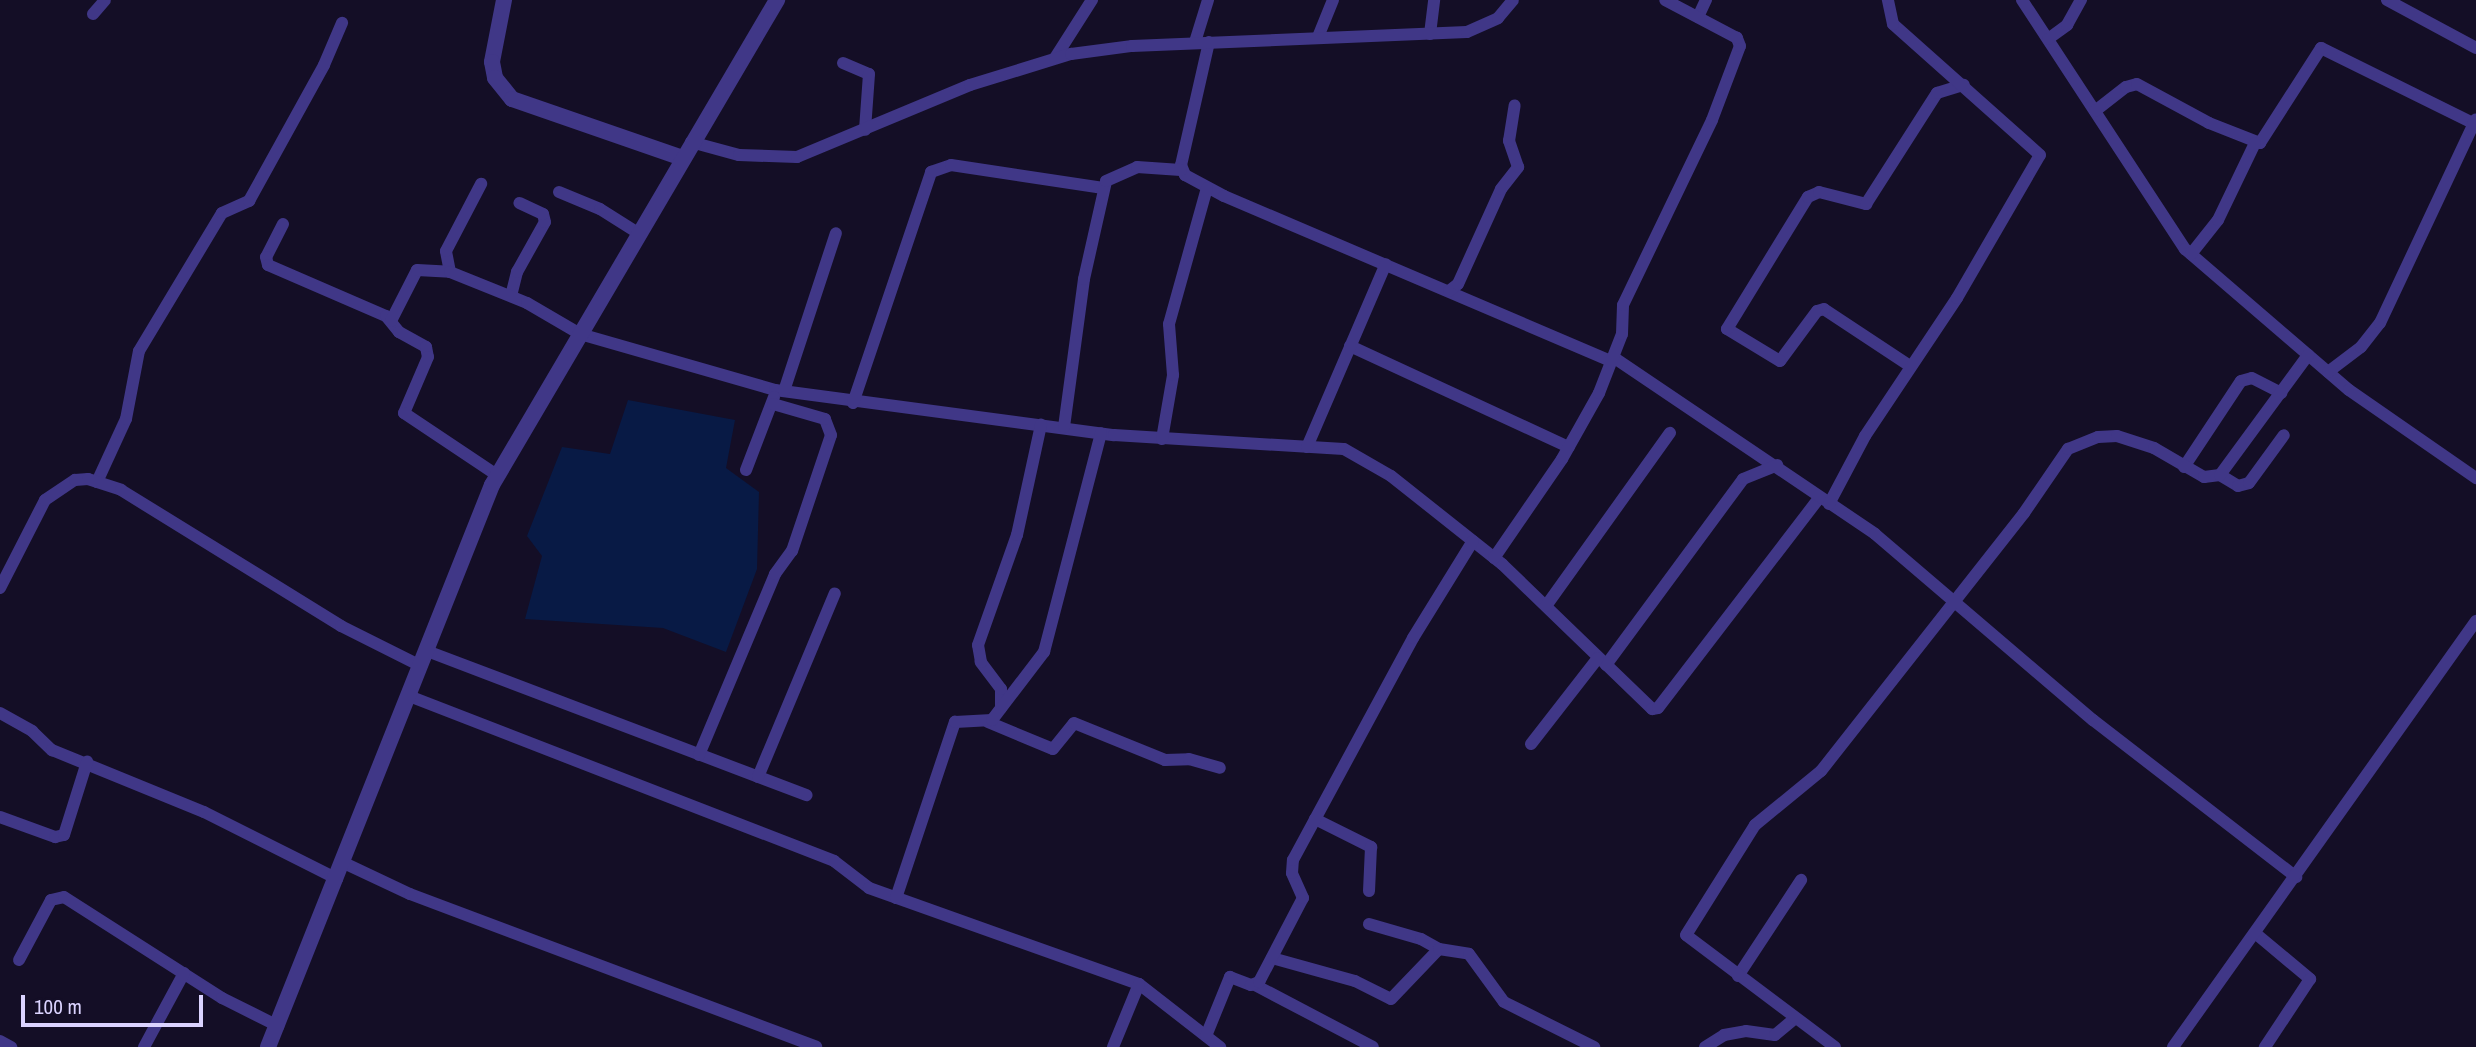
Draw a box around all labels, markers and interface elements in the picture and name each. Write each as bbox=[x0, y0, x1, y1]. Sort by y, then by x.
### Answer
scale bar bbox=[24, 981, 206, 1025]
text: 100 m bbox=[34, 992, 82, 1021]

